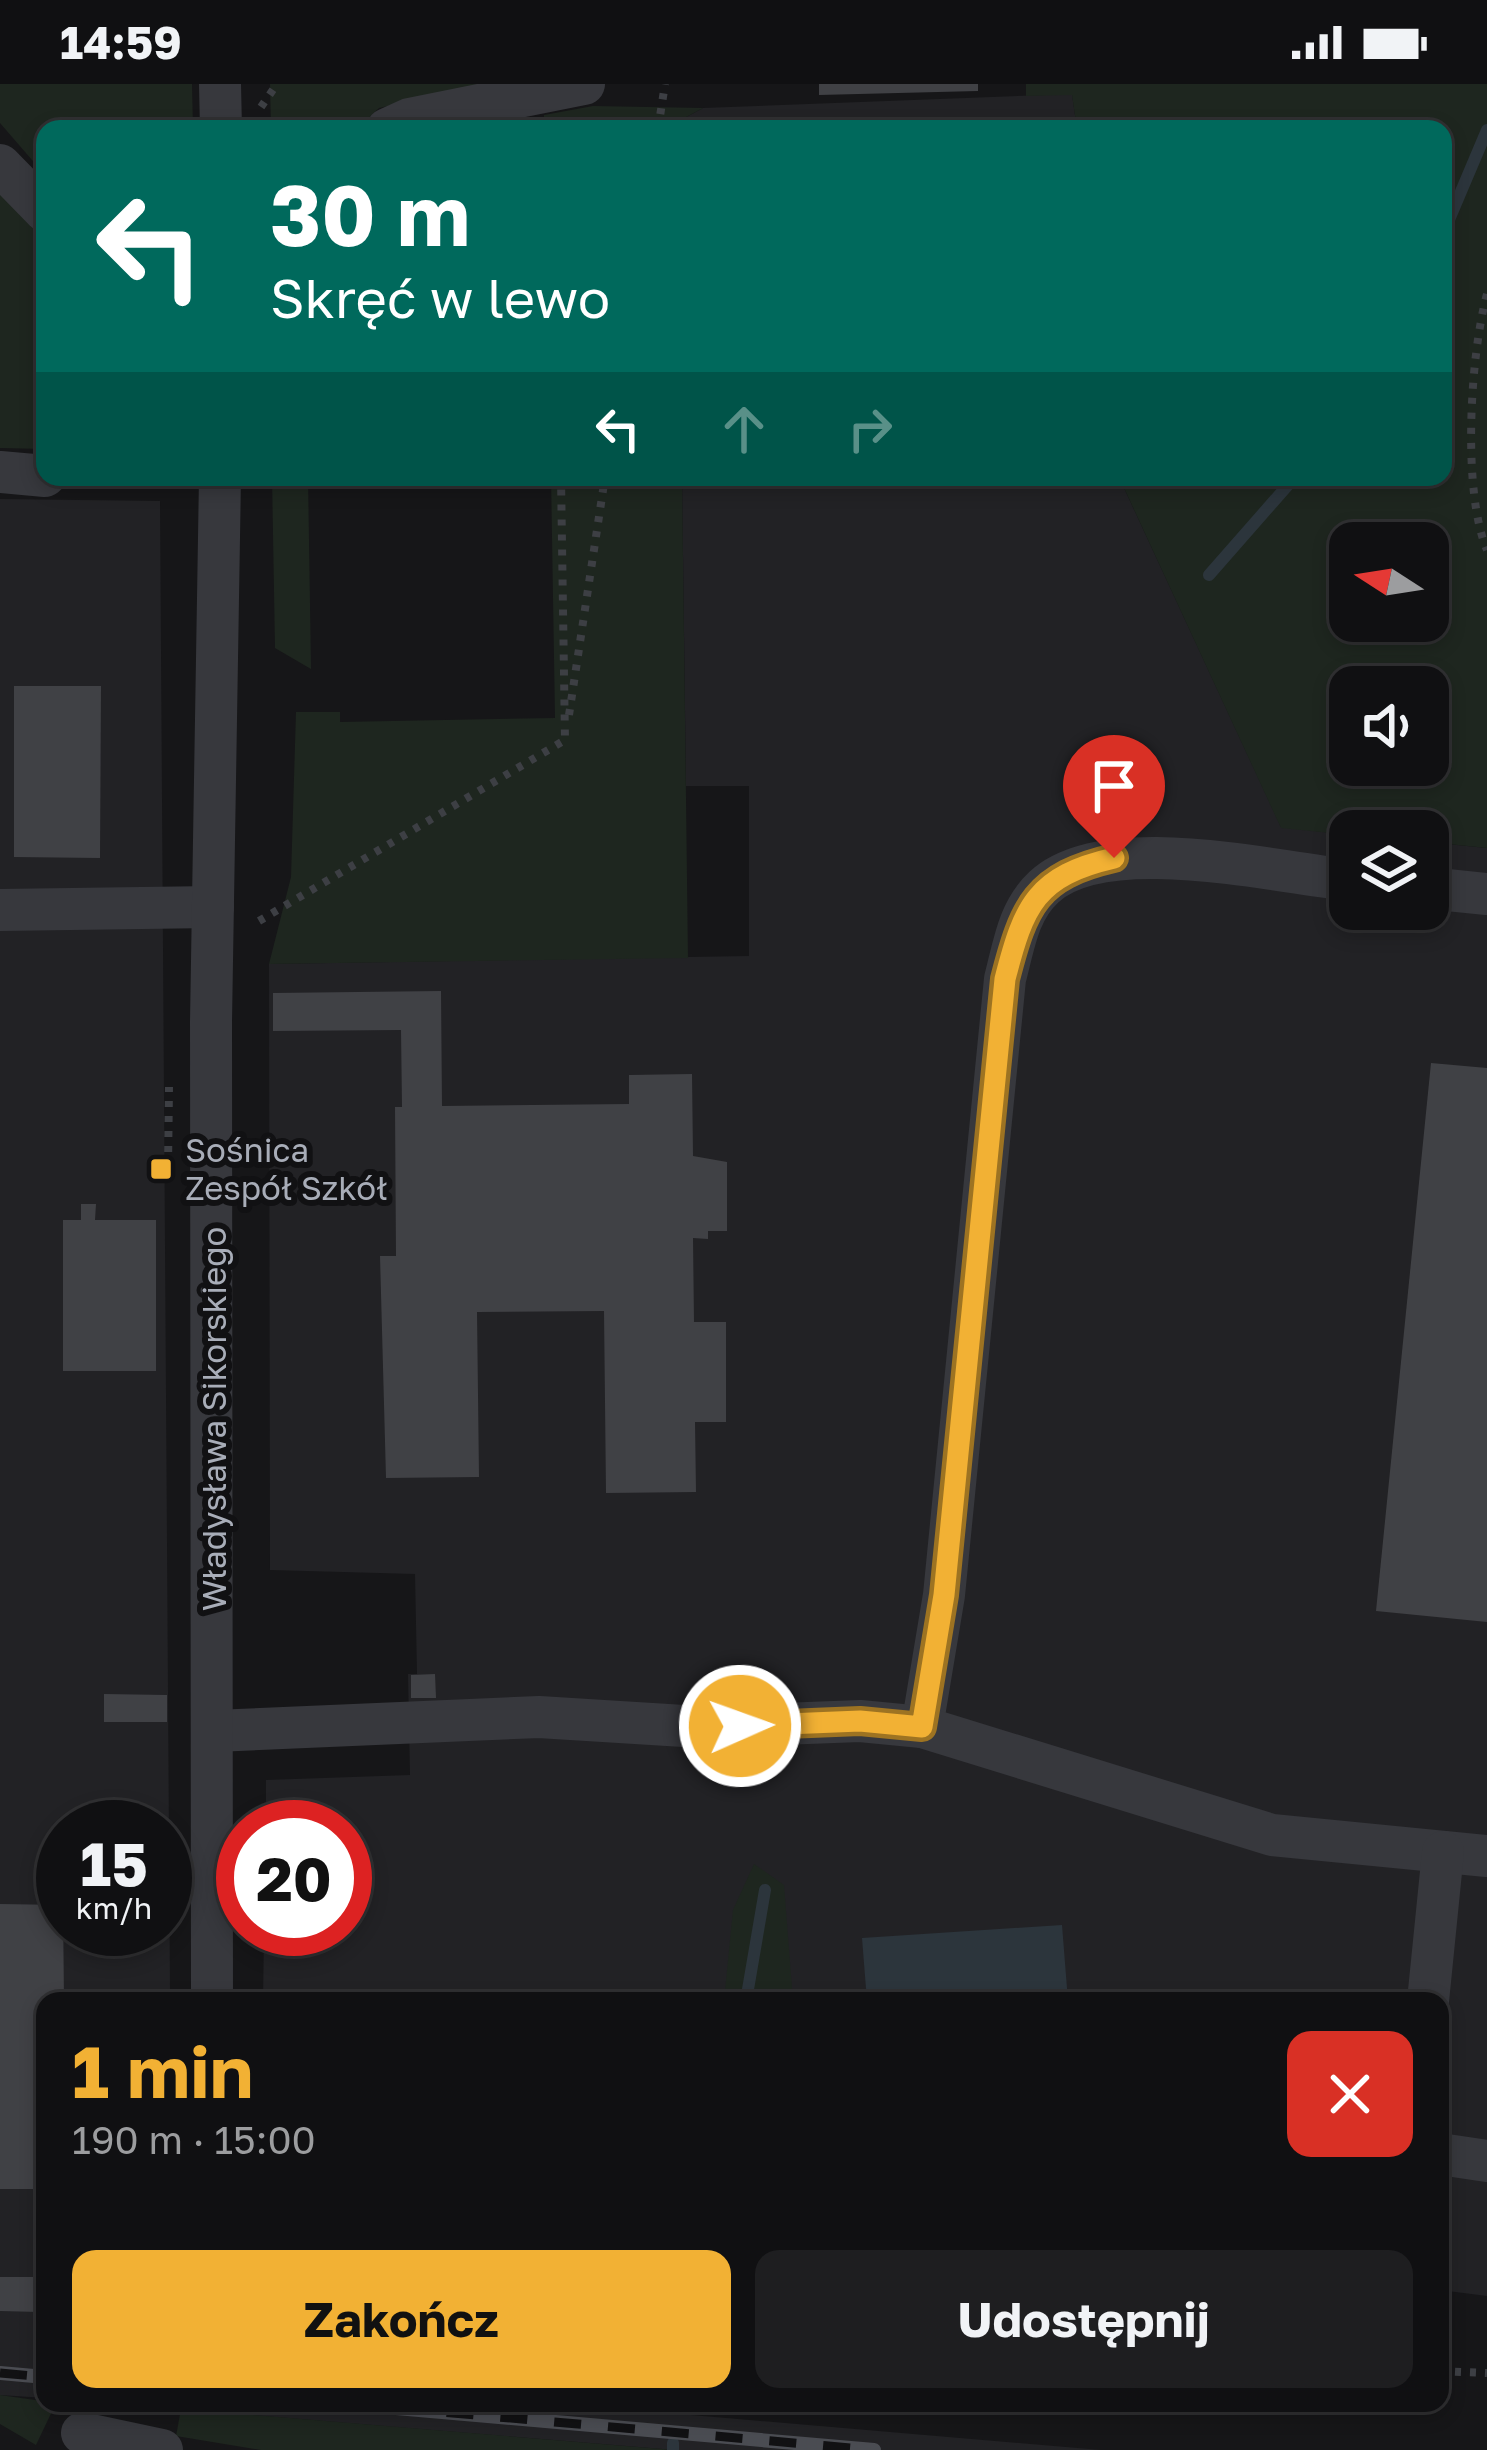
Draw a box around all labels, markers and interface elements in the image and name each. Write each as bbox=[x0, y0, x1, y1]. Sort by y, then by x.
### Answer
text: 14:59 bbox=[60, 15, 182, 69]
text: 30 m bbox=[270, 164, 470, 264]
icon: left bbox=[72, 168, 228, 324]
text: Skręć w lewo bbox=[270, 265, 610, 330]
icon: left bbox=[585, 396, 651, 462]
icon: ahead bbox=[711, 396, 777, 462]
icon: right bbox=[837, 396, 903, 462]
north arrow bbox=[1329, 522, 1449, 642]
map controls bbox=[1329, 522, 1449, 930]
button: sound bbox=[1329, 666, 1449, 786]
pin bbox=[1063, 735, 1165, 858]
icon: arrive bbox=[1081, 753, 1147, 819]
button: layers bbox=[1329, 810, 1449, 930]
place label: Sośnica Zespół Szkół bbox=[185, 1130, 388, 1207]
marker: Sośnica Zespół Szkół bbox=[148, 1156, 174, 1182]
street label: Władysława Sikorskiego bbox=[194, 1227, 233, 1611]
position arrow bbox=[677, 1663, 803, 1789]
speed limit sign: 20 bbox=[216, 1800, 372, 1956]
text: 15 bbox=[80, 1827, 148, 1899]
text: km/h bbox=[76, 1890, 152, 1926]
text: 1 min bbox=[72, 2027, 253, 2114]
button: close bbox=[1287, 2031, 1413, 2157]
text: 190 m · 15:00 bbox=[72, 2116, 316, 2163]
button: Zakończ bbox=[72, 2250, 731, 2388]
button: Udostępnij bbox=[755, 2250, 1413, 2388]

